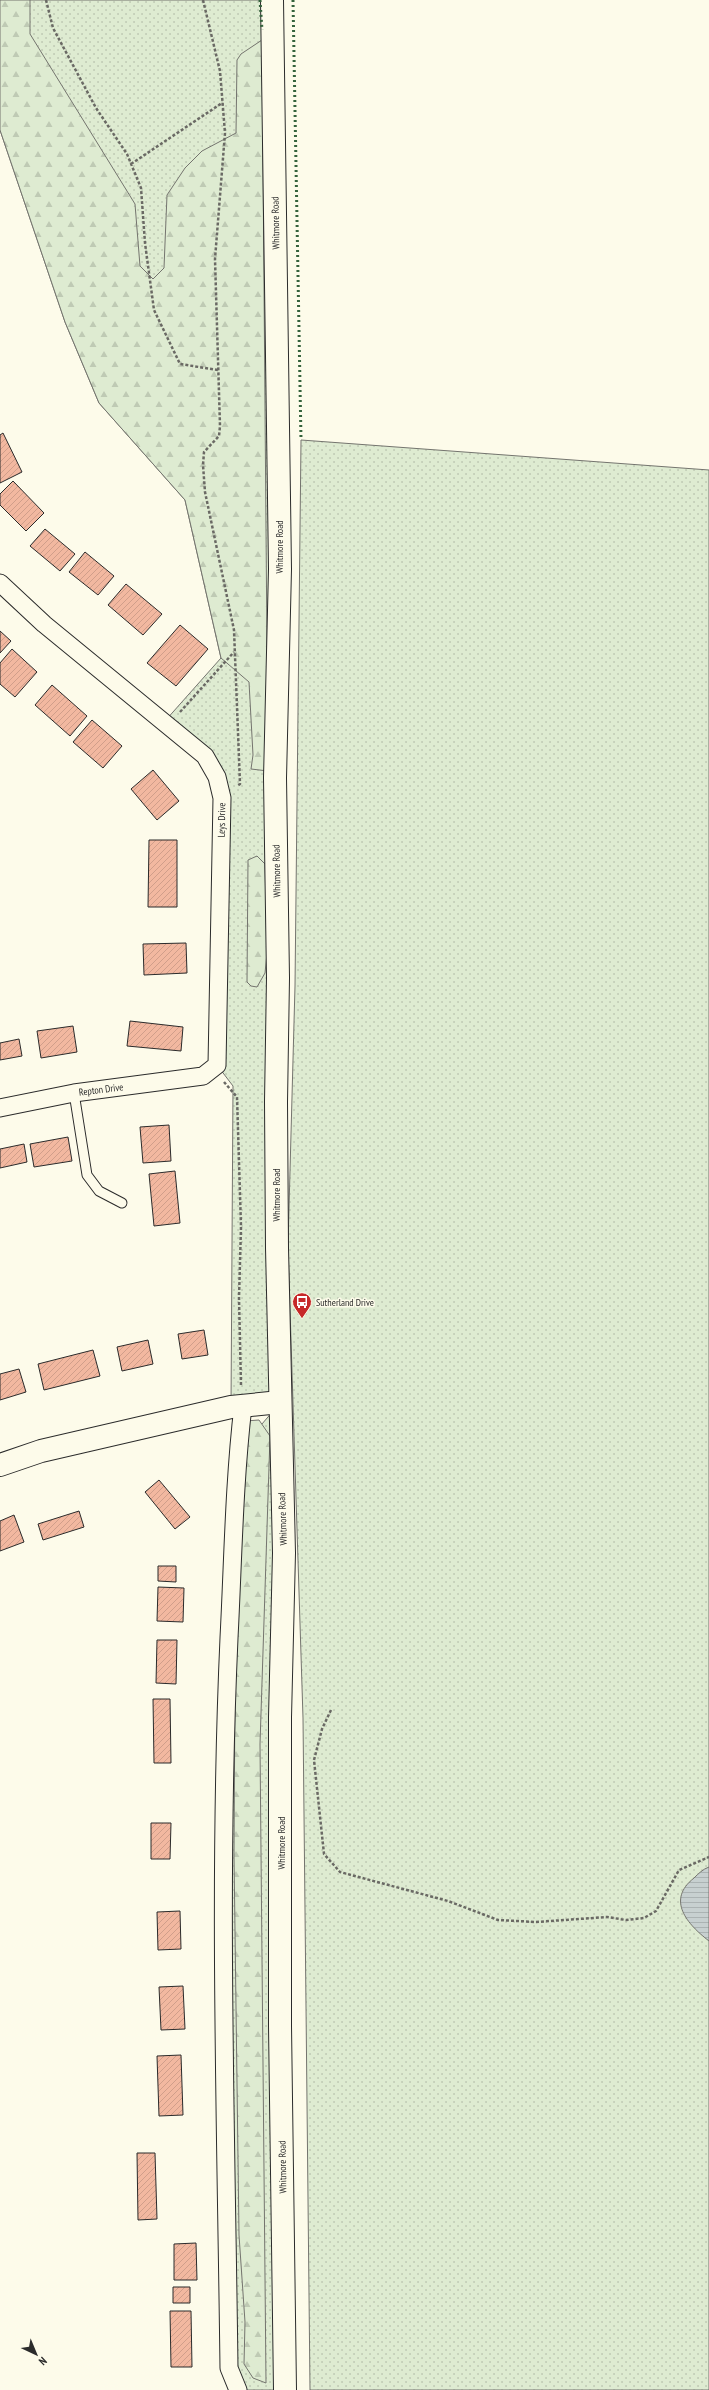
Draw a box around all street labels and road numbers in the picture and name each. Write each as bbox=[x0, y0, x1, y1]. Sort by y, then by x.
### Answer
street label: Whitmore Road bbox=[269, 196, 282, 250]
street label: Whitmore Road bbox=[273, 521, 286, 573]
street label: Leys Drive bbox=[215, 802, 228, 838]
street label: Whitmore Road bbox=[270, 844, 283, 898]
street label: Repton Drive bbox=[78, 1080, 124, 1099]
street label: Whitmore Road bbox=[270, 1169, 283, 1221]
street label: Whitmore Road bbox=[275, 1492, 290, 1546]
street label: Whitmore Road bbox=[275, 1817, 288, 1869]
street label: Whitmore Road bbox=[276, 2140, 289, 2194]

